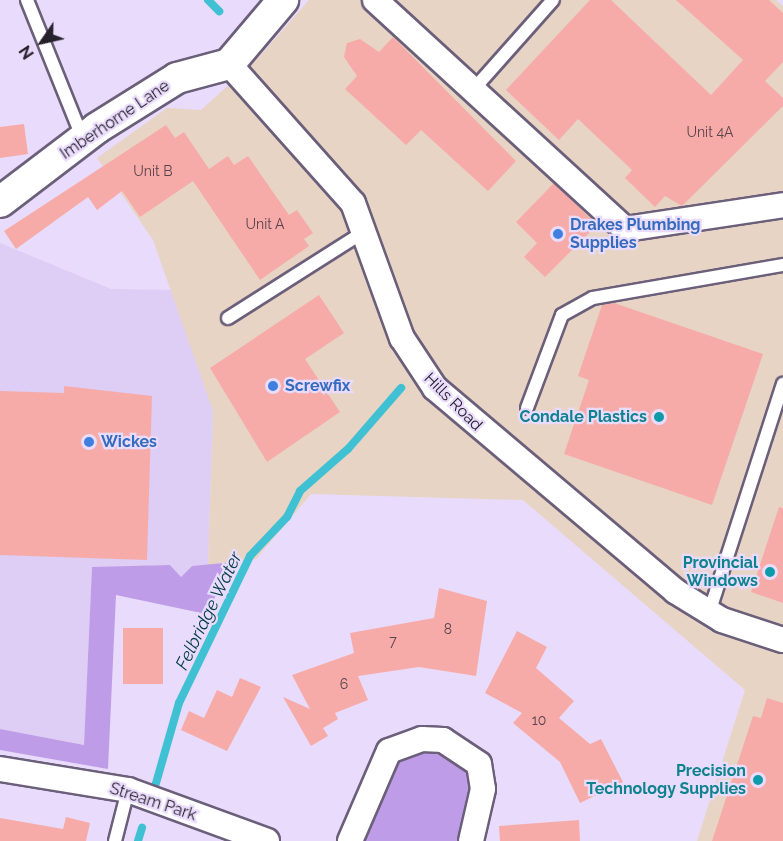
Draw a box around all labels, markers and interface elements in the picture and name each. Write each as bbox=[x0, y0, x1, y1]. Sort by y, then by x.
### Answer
north arrow bbox=[12, 12, 72, 72]
text: N bbox=[15, 42, 38, 63]
street label: Imberhorne Lane bbox=[57, 76, 173, 164]
house number: Unit 4A bbox=[686, 124, 734, 140]
house number: Unit B bbox=[133, 163, 173, 179]
place label: Drakes Plumbing Supplies bbox=[570, 215, 700, 253]
house number: Unit A bbox=[245, 216, 285, 232]
marker: Drakes Plumbing Supplies bbox=[551, 227, 565, 241]
street label: Hills Road bbox=[420, 369, 486, 435]
place label: Screwfix bbox=[285, 376, 350, 396]
marker: Screwfix bbox=[266, 379, 280, 393]
place label: Condale Plastics bbox=[519, 407, 647, 427]
marker: Condale Plastics bbox=[652, 410, 666, 424]
place label: Wickes bbox=[101, 432, 157, 452]
marker: Wickes bbox=[82, 435, 96, 449]
water label: Felbridge Water bbox=[171, 548, 247, 674]
place label: Provincial Windows bbox=[683, 553, 758, 591]
marker: Provincial Windows bbox=[763, 565, 777, 579]
house number: 8 bbox=[444, 621, 452, 637]
house number: 7 bbox=[389, 633, 397, 649]
house number: 6 bbox=[340, 676, 348, 692]
house number: 10 bbox=[532, 712, 546, 728]
place label: Precision Technology Supplies bbox=[586, 761, 746, 799]
marker: Precision Technology Supplies bbox=[751, 773, 765, 787]
street label: Stream Park bbox=[107, 779, 199, 825]

